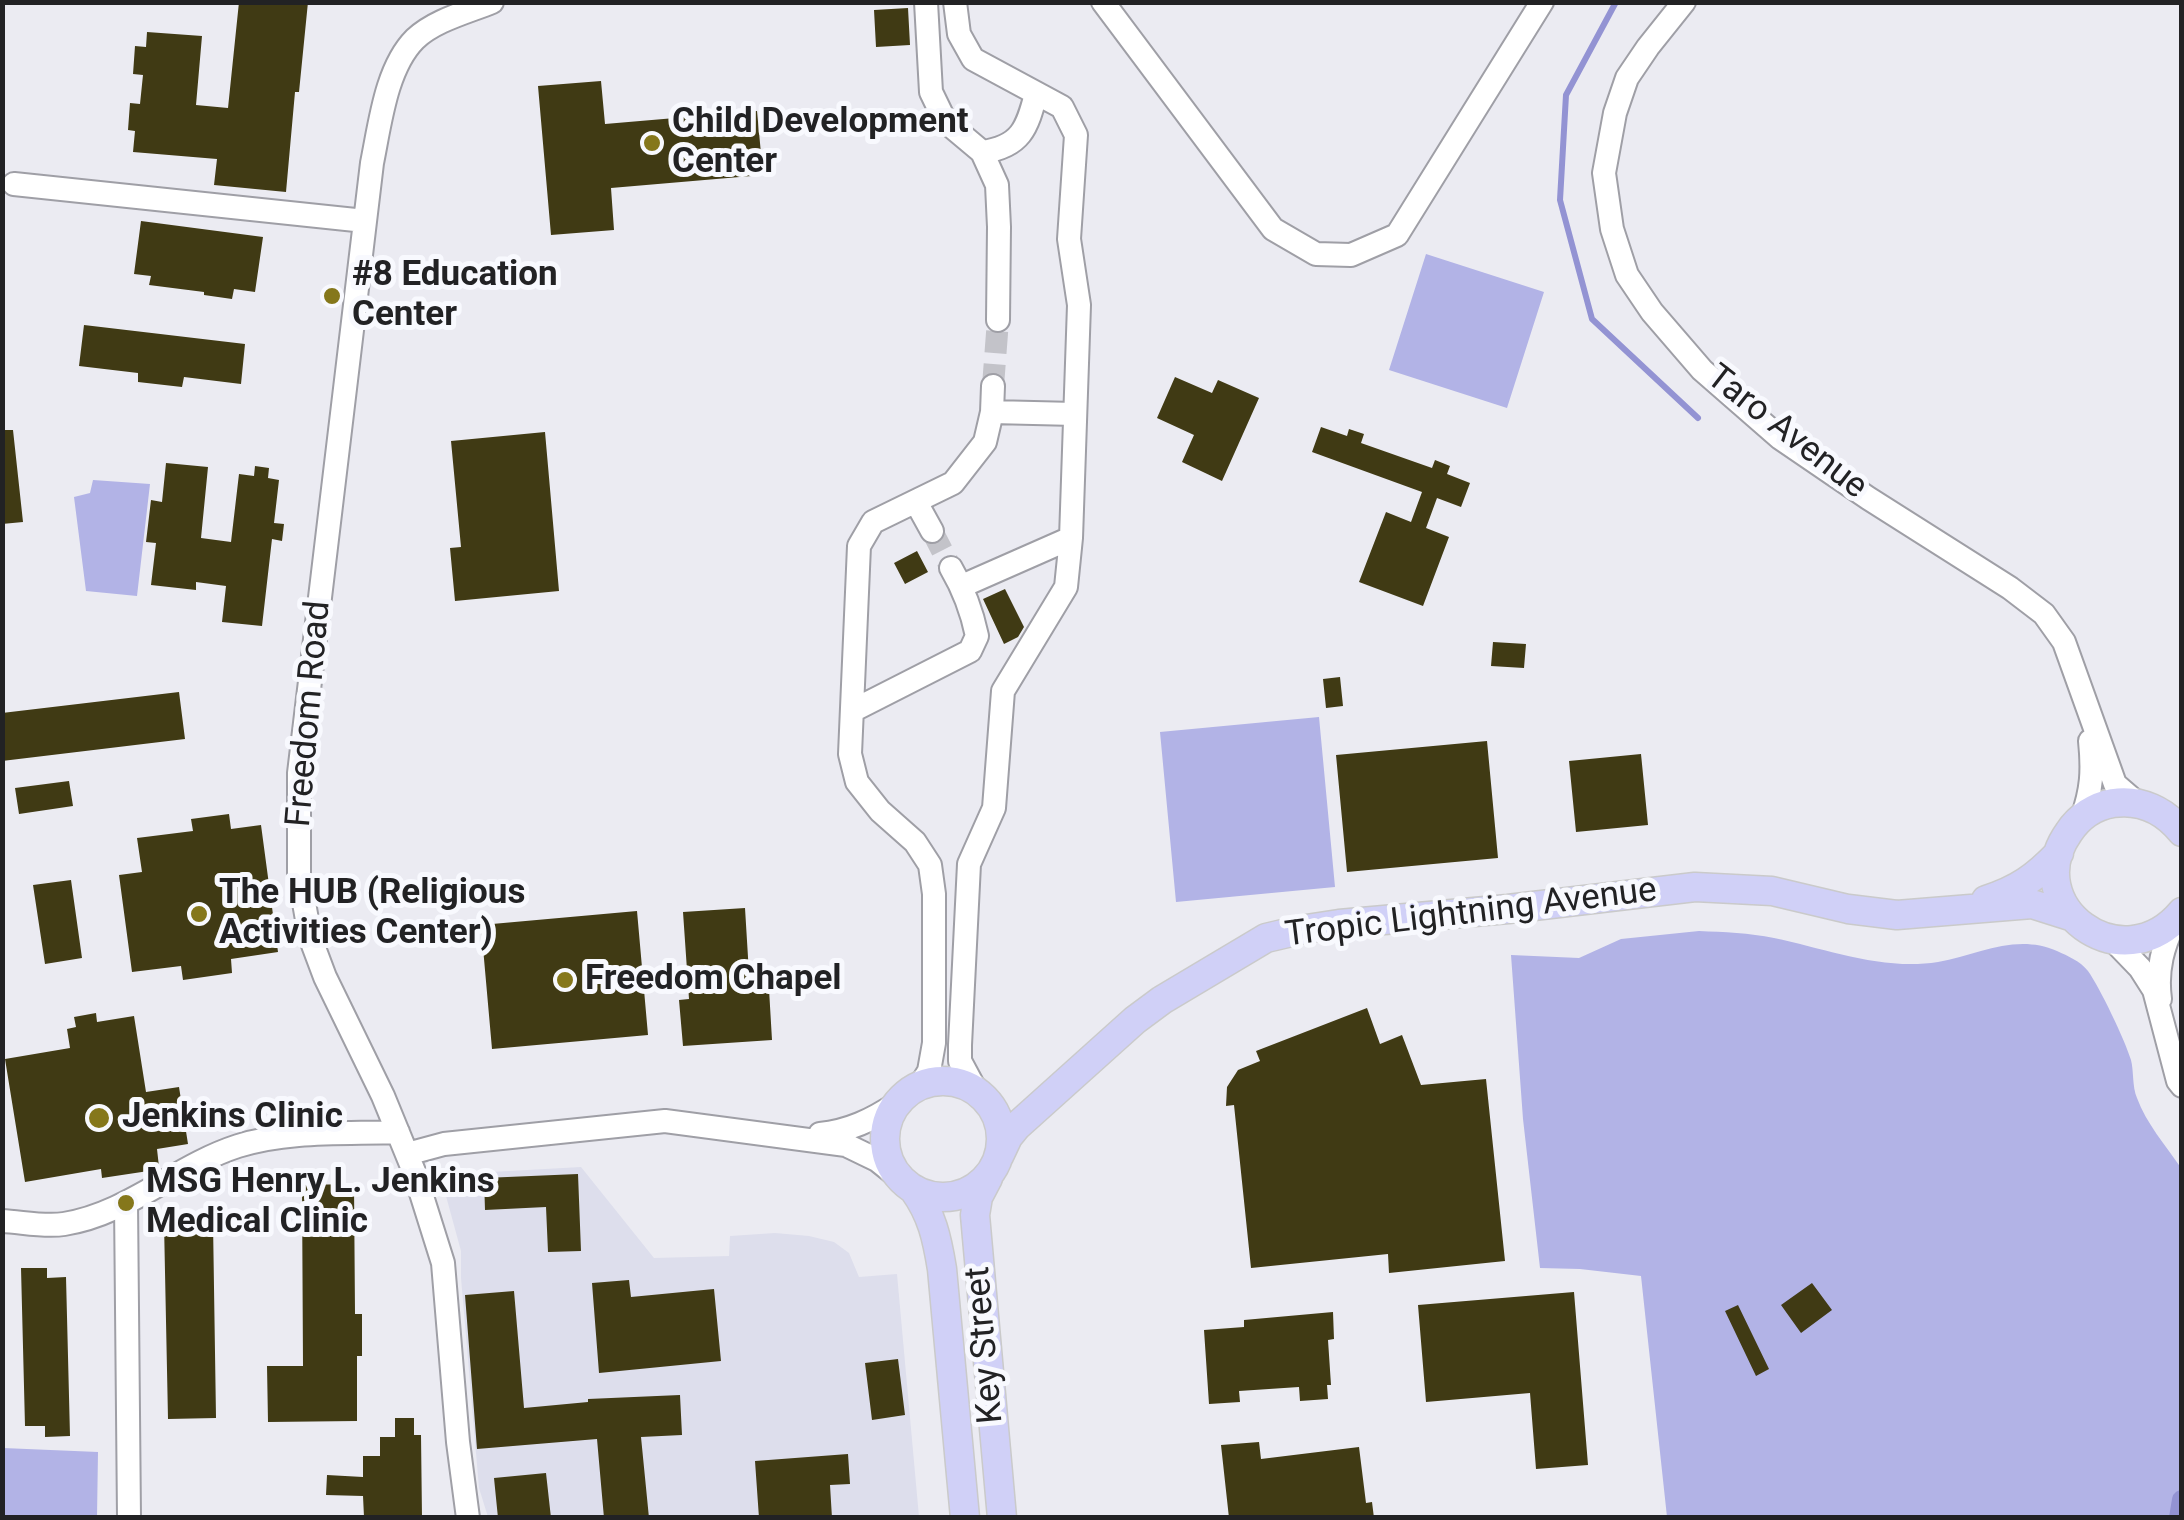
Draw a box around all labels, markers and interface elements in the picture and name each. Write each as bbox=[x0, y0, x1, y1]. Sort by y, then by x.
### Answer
place label: Child Development Center bbox=[672, 102, 969, 184]
marker: Child Development Center bbox=[641, 132, 663, 154]
place label: #8 Education Center bbox=[352, 255, 558, 337]
marker: #8 Education Center bbox=[321, 285, 343, 307]
street label: Taro Avenue bbox=[1697, 357, 1875, 509]
street label: Freedom Road bbox=[279, 599, 341, 829]
street label: Tropic Lightning Avenue bbox=[1283, 870, 1659, 958]
place label: The HUB (Religious Activities Center) bbox=[219, 873, 525, 955]
marker: The HUB (Religious Activities Center) bbox=[188, 903, 210, 925]
place label: Freedom Chapel bbox=[585, 959, 842, 1001]
marker: Freedom Chapel bbox=[554, 969, 576, 991]
place label: Jenkins Clinic bbox=[122, 1097, 343, 1139]
marker: Jenkins Clinic bbox=[86, 1105, 112, 1131]
place label: MSG Henry L. Jenkins Medical Clinic bbox=[146, 1162, 495, 1244]
marker: MSG Henry L. Jenkins Medical Clinic bbox=[115, 1192, 137, 1214]
street label: Key Street bbox=[958, 1265, 1014, 1425]

